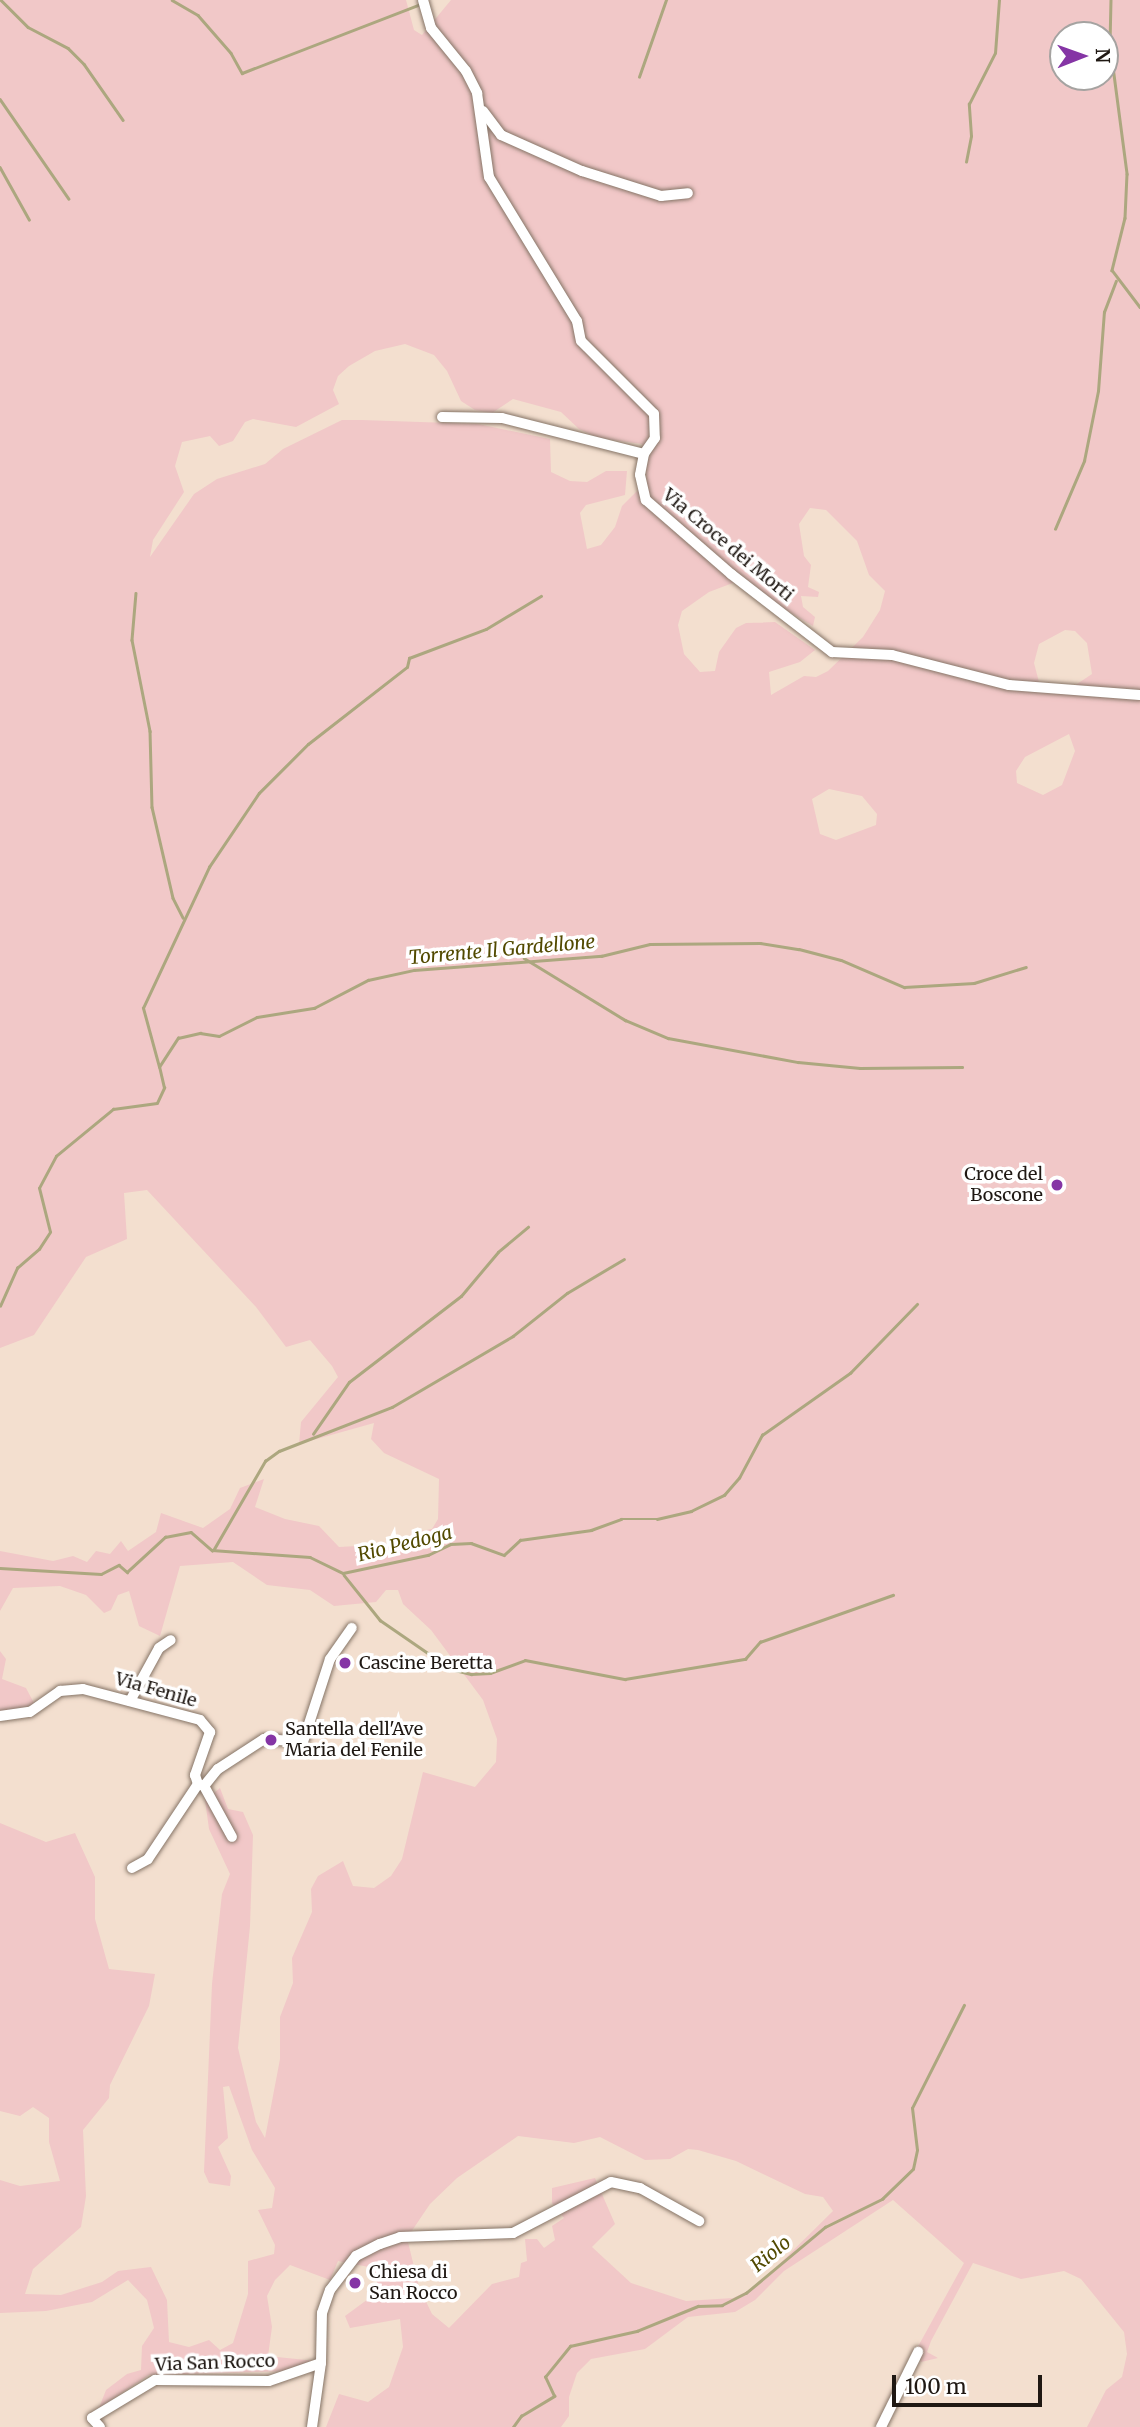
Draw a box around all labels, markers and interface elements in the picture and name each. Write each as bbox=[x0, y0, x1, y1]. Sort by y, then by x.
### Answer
north arrow bbox=[1049, 21, 1119, 91]
text: N bbox=[1091, 48, 1115, 63]
street label: Via Croce dei Morti bbox=[658, 484, 798, 606]
water label: Torrente Il Gardellone bbox=[408, 930, 596, 970]
place label: Croce del Boscone bbox=[964, 1164, 1043, 1206]
marker: Croce del Boscone bbox=[1049, 1177, 1065, 1193]
water label: Rio Pedoga bbox=[355, 1521, 455, 1567]
place label: Cascine Beretta bbox=[359, 1652, 493, 1674]
marker: Cascine Beretta bbox=[337, 1655, 353, 1671]
street label: Via Fenile bbox=[113, 1668, 199, 1712]
place label: Santella dell'Ave Maria del Fenile bbox=[285, 1719, 423, 1762]
marker: Santella dell'Ave Maria del Fenile bbox=[263, 1732, 279, 1748]
water label: Riolo bbox=[747, 2231, 795, 2277]
place label: Chiesa di San Rocco bbox=[369, 2262, 458, 2304]
marker: Chiesa di San Rocco bbox=[347, 2275, 363, 2291]
street label: Via San Rocco bbox=[155, 2350, 275, 2376]
scale bar bbox=[895, 2360, 1046, 2404]
text: 100 m bbox=[905, 2373, 967, 2400]

